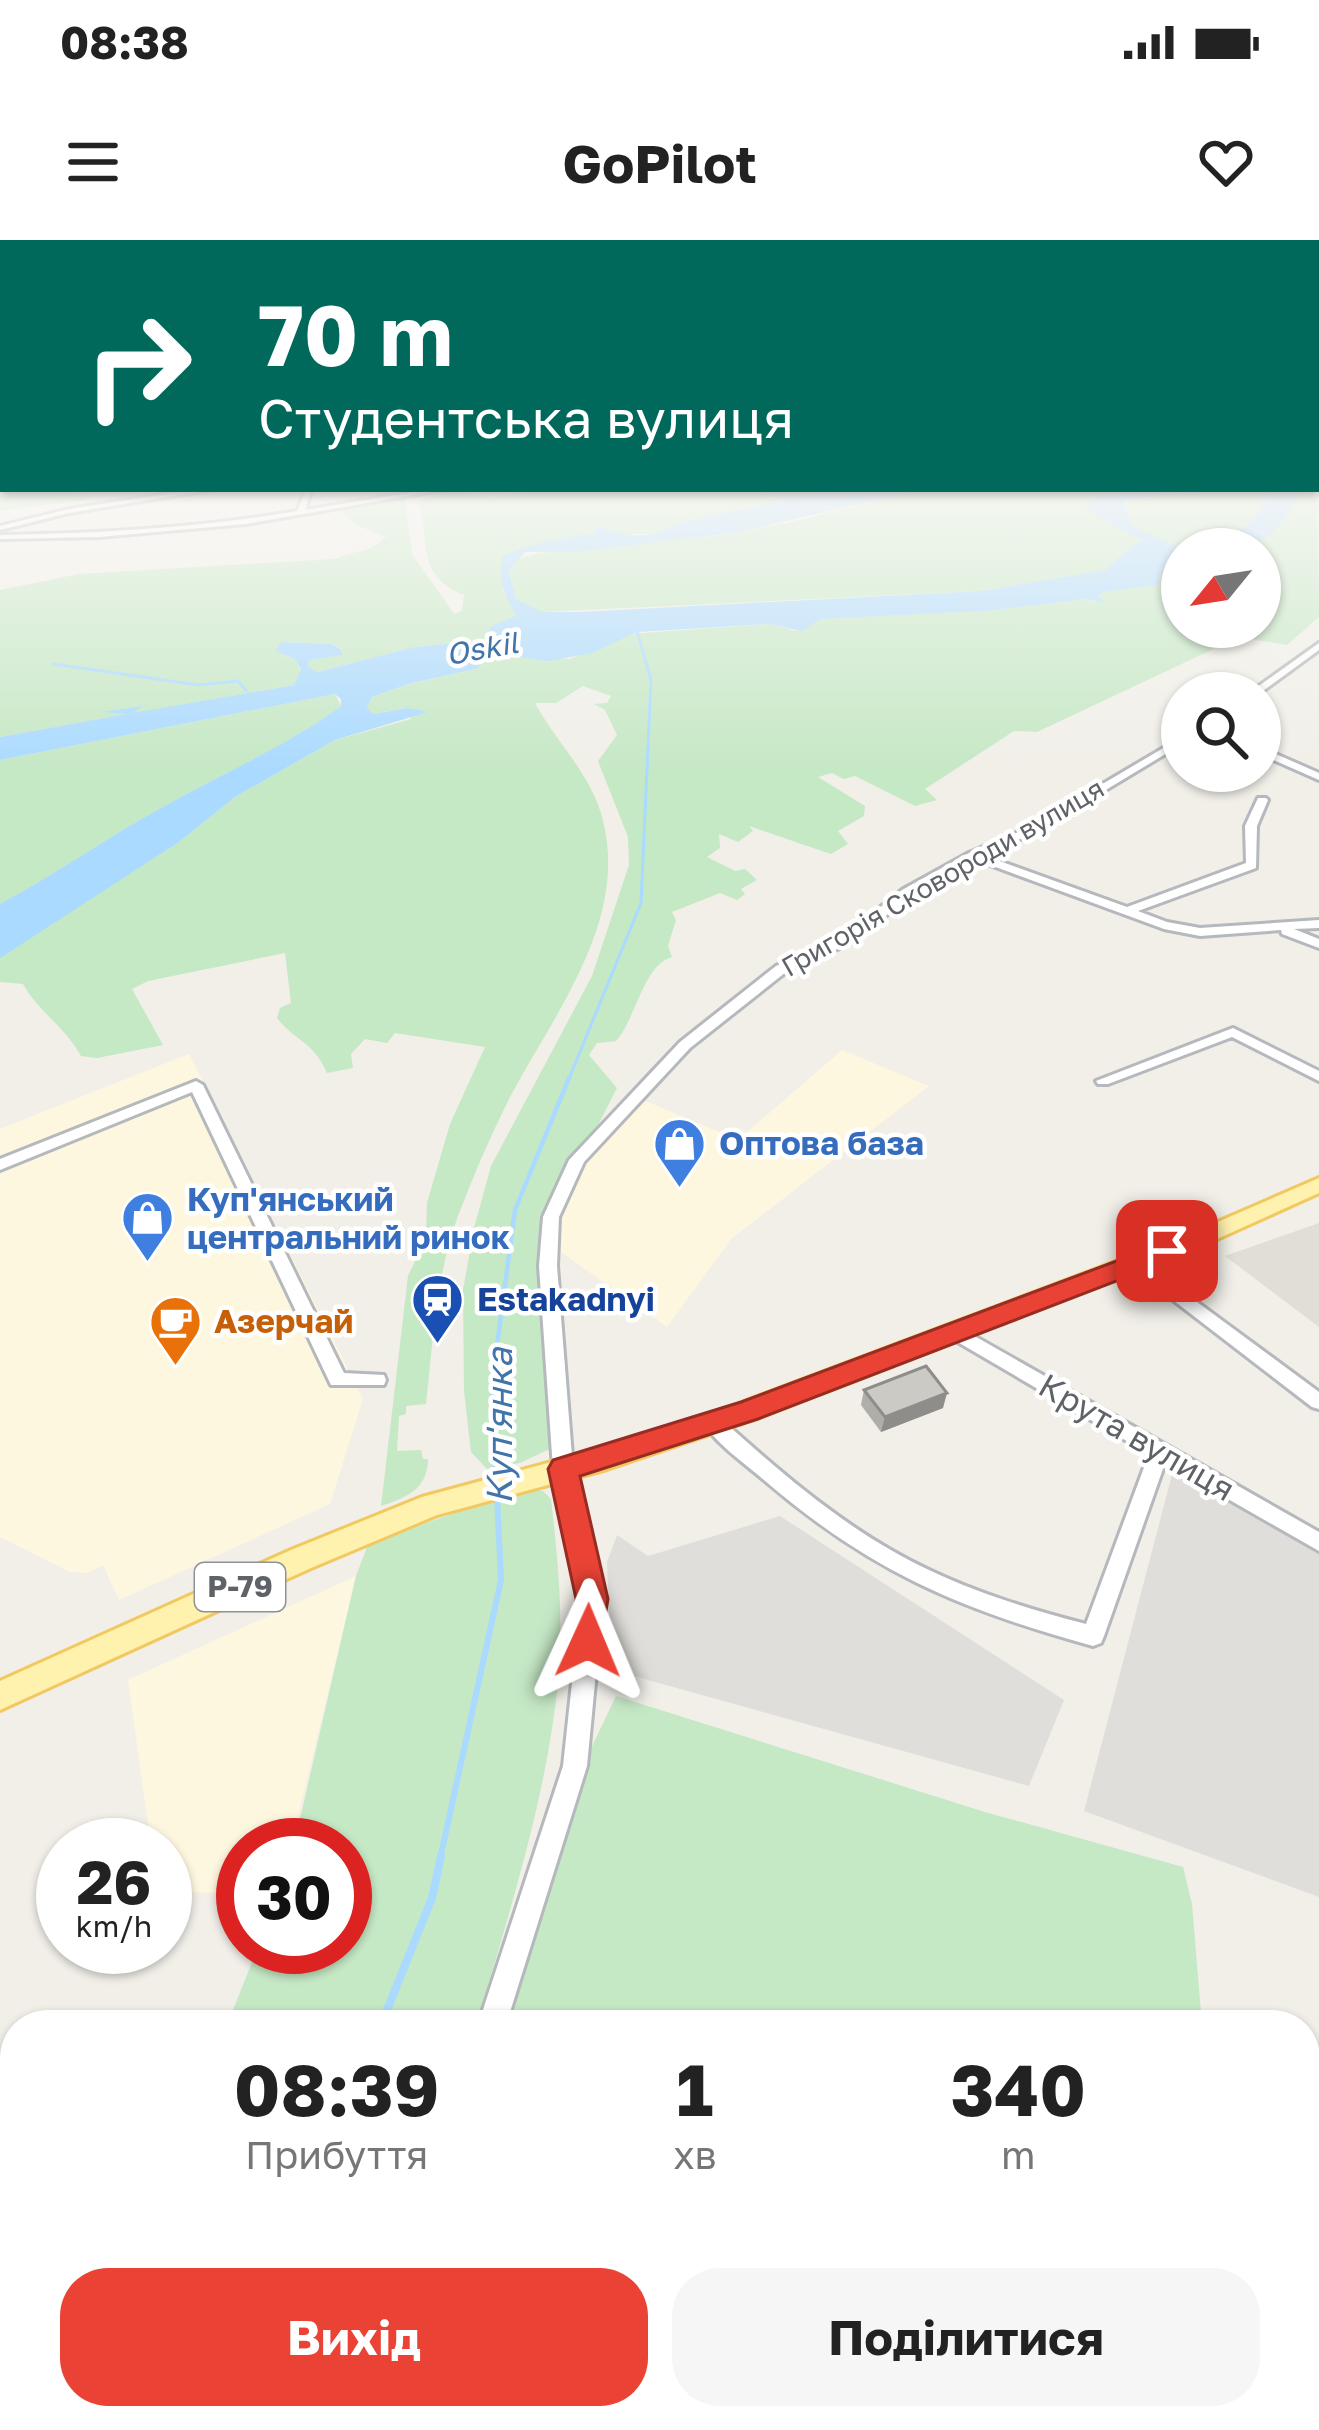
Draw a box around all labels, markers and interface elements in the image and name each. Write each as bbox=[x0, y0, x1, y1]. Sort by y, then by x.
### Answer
text: 08:38 bbox=[60, 15, 189, 69]
icon: menu bbox=[60, 129, 126, 195]
icon: heart bbox=[1193, 129, 1259, 195]
text: GoPilot bbox=[562, 130, 757, 195]
text: 70 m bbox=[258, 284, 453, 384]
icon: right bbox=[60, 288, 216, 444]
text: Студентська вулиця bbox=[258, 385, 794, 450]
north arrow bbox=[1161, 528, 1281, 648]
map controls bbox=[1161, 528, 1281, 792]
water label: Oskil bbox=[443, 624, 522, 672]
button: search bbox=[1161, 672, 1281, 792]
street label: Григорія Сковороди вулиця bbox=[776, 772, 1109, 983]
shop icon: Оптова база bbox=[652, 1115, 708, 1189]
place label: Оптова база bbox=[719, 1123, 924, 1162]
place label: Куп'янський центральний ринок bbox=[187, 1179, 510, 1256]
shop icon: Куп'янський центральний ринок bbox=[120, 1190, 176, 1264]
pin bbox=[1116, 1200, 1218, 1302]
icon: arrive bbox=[1134, 1218, 1200, 1284]
station icon: Estakadnyi bbox=[410, 1271, 466, 1345]
place label: Estakadnyi bbox=[477, 1279, 655, 1318]
cafe icon: Азерчай bbox=[147, 1293, 203, 1367]
place label: Азерчай bbox=[214, 1301, 354, 1340]
water label: Куп'янка bbox=[477, 1346, 520, 1504]
street label: Крута вулиця bbox=[1033, 1365, 1242, 1508]
road number: Р-79 bbox=[195, 1563, 285, 1611]
position arrow bbox=[525, 1578, 651, 1704]
speed limit sign: 30 bbox=[216, 1818, 372, 1974]
text: 26 bbox=[77, 1845, 151, 1917]
text: km/h bbox=[76, 1908, 152, 1944]
text: 08:39 bbox=[234, 2045, 439, 2132]
text: 1 bbox=[676, 2045, 713, 2132]
text: 340 bbox=[950, 2045, 1086, 2132]
text: Прибуття bbox=[245, 2131, 428, 2178]
text: хв bbox=[673, 2131, 717, 2178]
text: m bbox=[1001, 2131, 1036, 2178]
button: Вихід bbox=[60, 2268, 648, 2406]
button: Поділитися bbox=[672, 2268, 1260, 2406]

